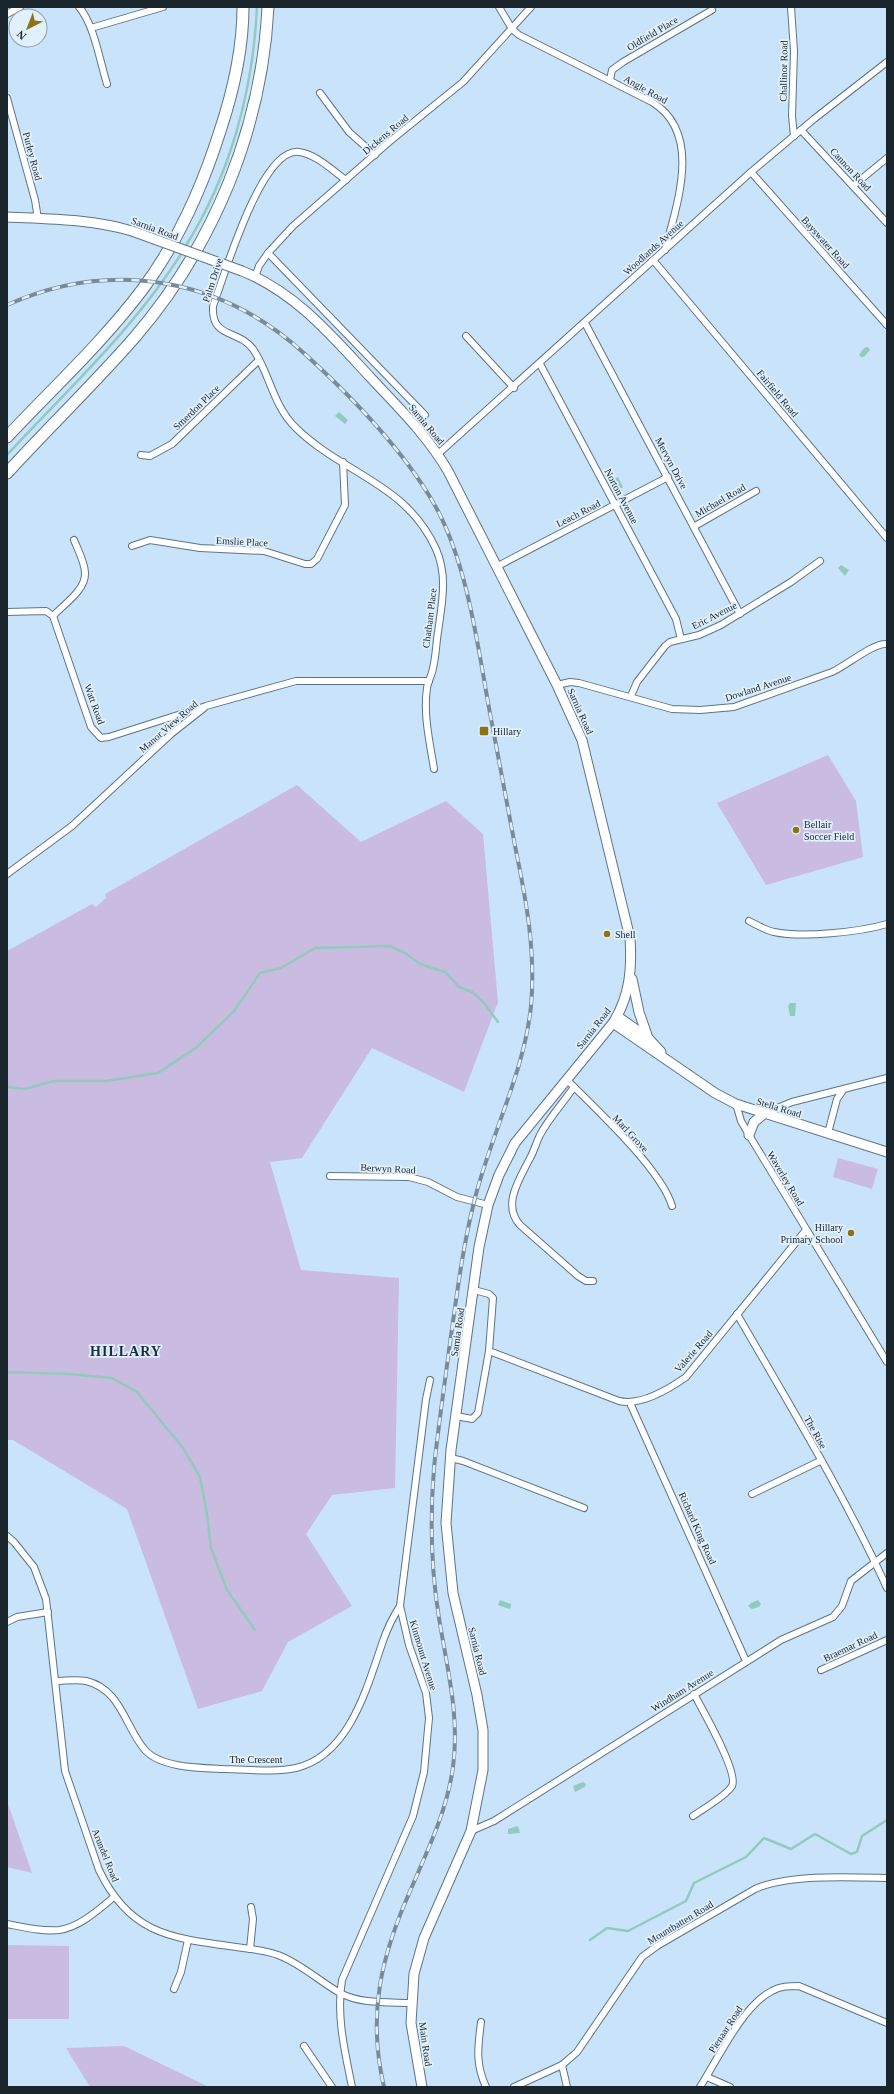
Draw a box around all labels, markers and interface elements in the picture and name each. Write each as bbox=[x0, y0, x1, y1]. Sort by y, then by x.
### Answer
north arrow bbox=[8, 8, 48, 48]
street label: Oldfield Place bbox=[625, 14, 680, 53]
text: N bbox=[14, 28, 28, 43]
street label: Challinor Road bbox=[777, 40, 790, 102]
street label: Angle Road bbox=[622, 73, 669, 106]
street label: Dickens Road bbox=[360, 112, 410, 157]
street label: Purley Road bbox=[21, 131, 44, 182]
street label: Cannon Road bbox=[828, 146, 873, 193]
street label: Bayswater Road bbox=[800, 214, 852, 270]
street label: Sarnia Road bbox=[130, 215, 180, 242]
street label: Woodlands Avenue bbox=[621, 217, 686, 277]
street label: Palm Drive bbox=[200, 256, 225, 304]
street label: Fairfield Road bbox=[755, 368, 800, 419]
street label: Smerdon Place bbox=[171, 382, 222, 432]
street label: Sarnia Road bbox=[407, 402, 447, 447]
street label: Mervyn Drive bbox=[653, 436, 690, 491]
street label: Norton Avenue bbox=[602, 467, 641, 526]
street label: Michael Road bbox=[693, 482, 747, 519]
street label: Leach Road bbox=[554, 498, 602, 529]
street label: Emslie Place bbox=[216, 535, 269, 548]
street label: Chatham Place bbox=[420, 587, 439, 649]
street label: Eric Avenue bbox=[690, 599, 739, 631]
street label: Dowland Avenue bbox=[724, 671, 793, 703]
street label: Watt Road bbox=[82, 682, 107, 726]
street label: Sarnia Road bbox=[566, 687, 596, 736]
street label: Manor View Road bbox=[137, 698, 200, 755]
marker: Hillary bbox=[478, 725, 490, 737]
place label: Hillary bbox=[493, 726, 521, 737]
place label: Bellair Soccer Field bbox=[804, 819, 854, 842]
marker: Bellair Soccer Field bbox=[791, 825, 801, 835]
marker: Shell bbox=[602, 929, 612, 939]
place label: Shell bbox=[615, 929, 636, 940]
street label: Sarnia Road bbox=[574, 1006, 613, 1051]
street label: Stella Road bbox=[755, 1095, 803, 1120]
street label: Marl Grove bbox=[611, 1112, 651, 1155]
street label: Waverley Road bbox=[765, 1149, 806, 1208]
street label: Berwyn Road bbox=[360, 1162, 416, 1175]
place label: Hillary Primary School bbox=[781, 1222, 843, 1245]
marker: Hillary Primary School bbox=[846, 1228, 856, 1238]
street label: Sarnia Road bbox=[449, 1307, 466, 1357]
street label: Valerie Road bbox=[672, 1328, 715, 1375]
district label: HILLARY bbox=[90, 1344, 162, 1359]
street label: The Rise bbox=[802, 1414, 829, 1451]
street label: Richard King Road bbox=[677, 1490, 718, 1566]
street label: Kinmount Avenue bbox=[408, 1619, 440, 1692]
street label: Sarnia Road bbox=[466, 1626, 489, 1676]
street label: Braemar Road bbox=[822, 1629, 879, 1664]
street label: Windham Avenue bbox=[649, 1667, 716, 1714]
street label: The Crescent bbox=[229, 1754, 283, 1765]
street label: Arundel Road bbox=[90, 1827, 121, 1883]
street label: Mountbatten Road bbox=[645, 1898, 715, 1946]
street label: Pienaar Road bbox=[706, 2004, 745, 2055]
street label: Main Road bbox=[417, 2021, 434, 2067]

